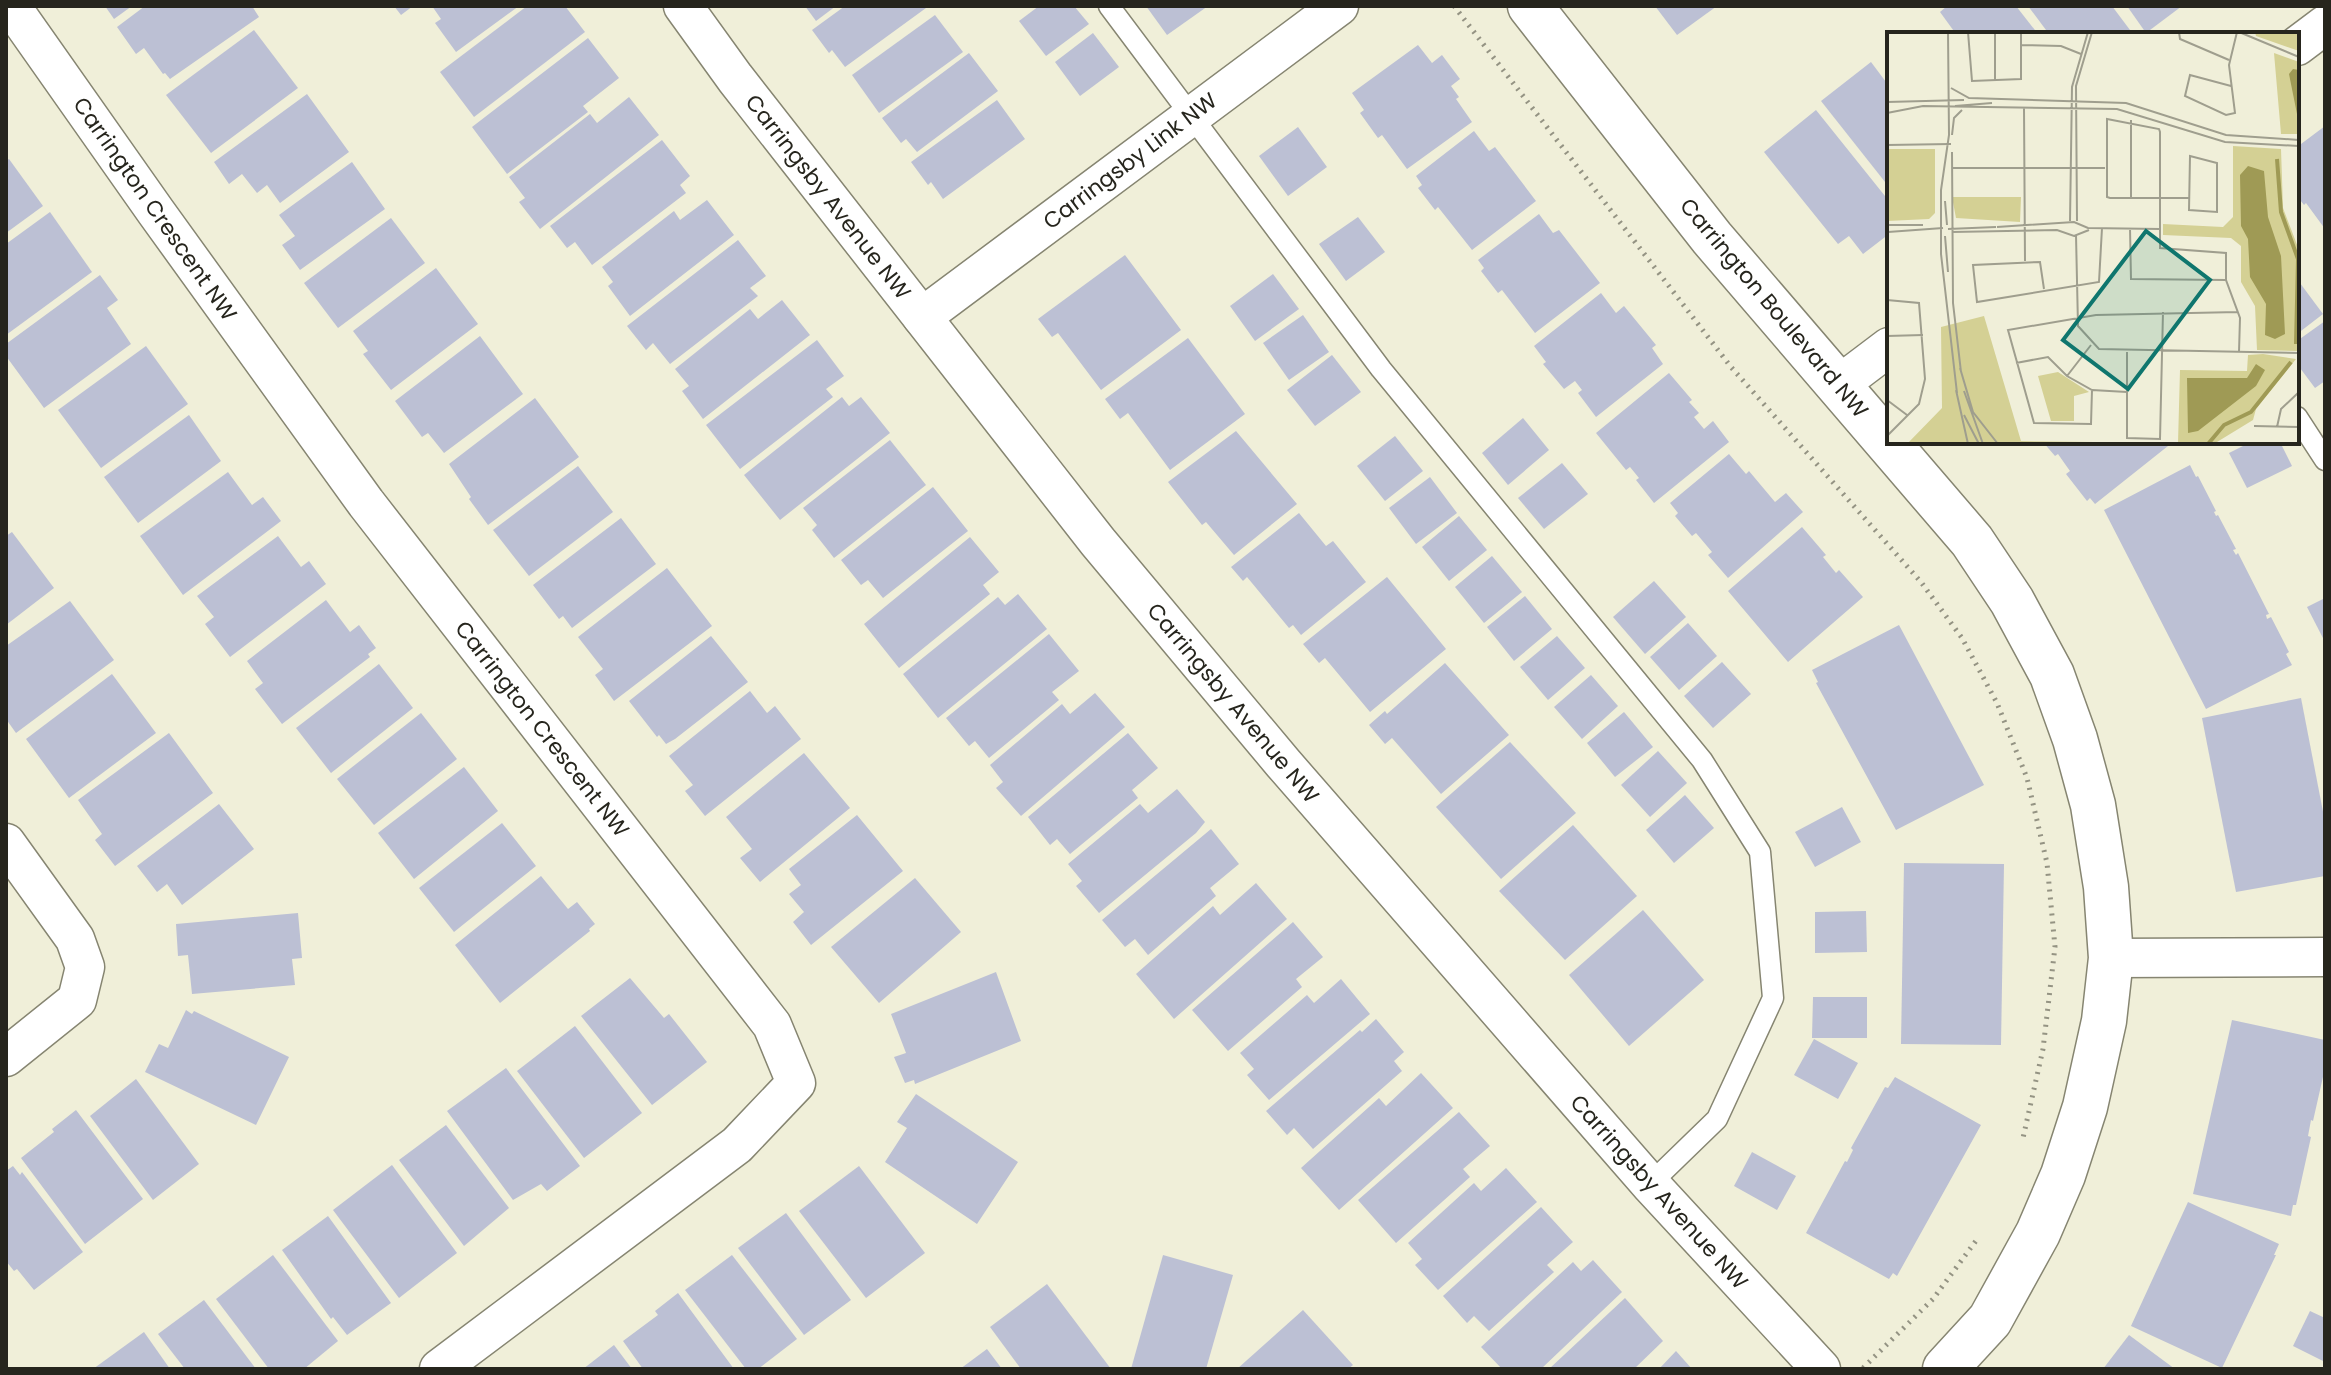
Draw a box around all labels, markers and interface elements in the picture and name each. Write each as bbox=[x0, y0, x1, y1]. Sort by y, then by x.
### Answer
inset map bbox=[1887, 32, 2299, 444]
street label: Carringsby Link NW bbox=[1037, 85, 1223, 237]
street label: Carringsby Avenue NW bbox=[738, 88, 918, 306]
street label: Carrington Crescent NW bbox=[66, 91, 244, 327]
street label: Carrington Boulevard NW bbox=[1673, 191, 1875, 425]
street label: Carringsby Avenue NW bbox=[1140, 596, 1326, 810]
street label: Carrington Crescent NW bbox=[448, 614, 636, 844]
street label: Carringsby Avenue NW bbox=[1563, 1088, 1755, 1296]

